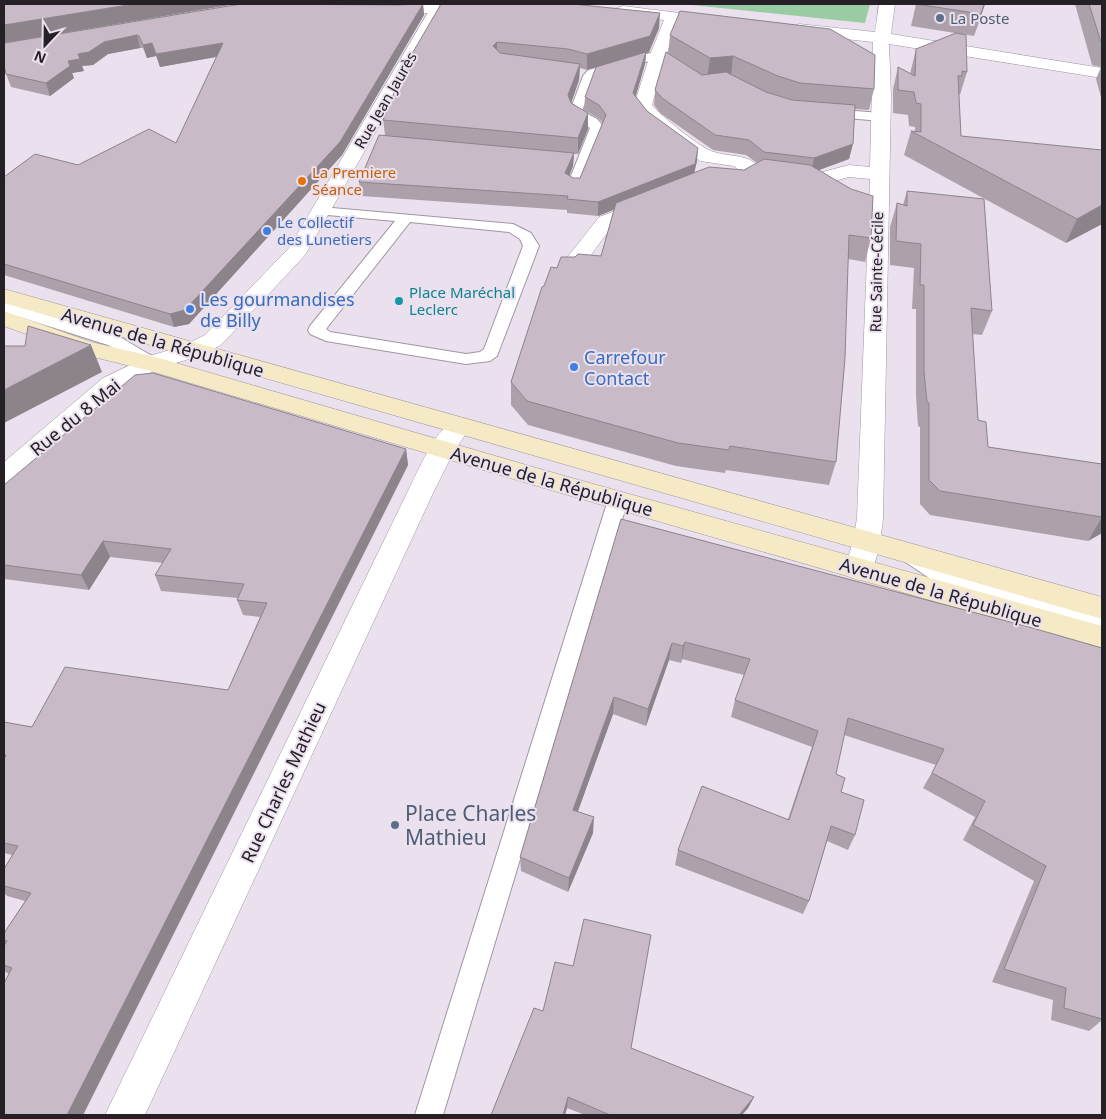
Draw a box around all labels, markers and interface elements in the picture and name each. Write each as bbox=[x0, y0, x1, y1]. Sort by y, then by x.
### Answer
place label: La Poste bbox=[950, 8, 1009, 28]
marker: La Poste bbox=[934, 12, 946, 24]
north arrow bbox=[20, 20, 70, 70]
text: N bbox=[31, 47, 49, 68]
street label: Rue Jean Jaurès bbox=[349, 48, 421, 152]
place label: La Premiere Séance bbox=[312, 162, 396, 199]
marker: La Premiere Séance bbox=[296, 175, 308, 187]
street label: Rue Sainte-Cécile bbox=[865, 211, 887, 333]
place label: Le Collectif des Lunetiers bbox=[277, 212, 372, 249]
marker: Le Collectif des Lunetiers bbox=[261, 225, 273, 237]
place label: Place Maréchal Leclerc bbox=[409, 282, 515, 319]
place label: Les gourmandises de Billy bbox=[200, 287, 355, 332]
marker: Place Maréchal Leclerc bbox=[393, 295, 405, 307]
street label: Avenue de la République bbox=[59, 302, 267, 382]
marker: Les gourmandises de Billy bbox=[184, 303, 196, 315]
place label: Carrefour Contact bbox=[584, 345, 666, 390]
marker: Carrefour Contact bbox=[568, 361, 580, 373]
street label: Rue du 8 Mai bbox=[25, 373, 125, 461]
street label: Avenue de la République bbox=[448, 441, 656, 521]
street label: Avenue de la République bbox=[837, 552, 1045, 632]
street label: Rue Charles Mathieu bbox=[235, 698, 331, 866]
place label: Place Charles Mathieu bbox=[405, 799, 536, 851]
marker: Place Charles Mathieu bbox=[389, 819, 401, 831]

